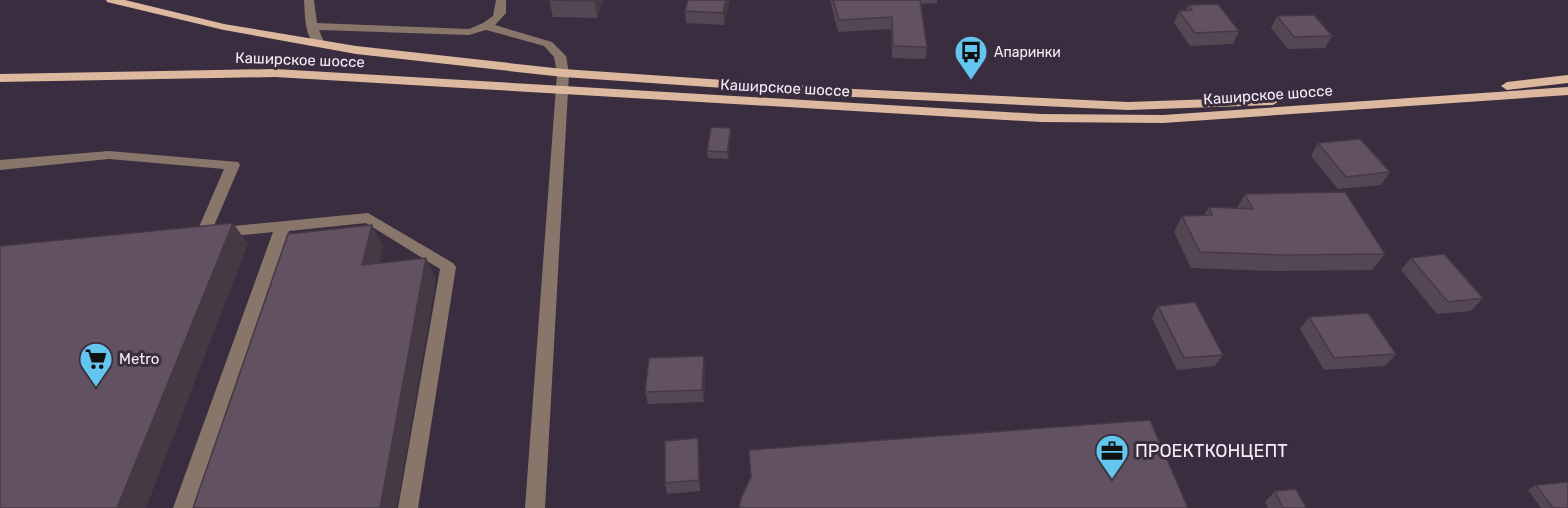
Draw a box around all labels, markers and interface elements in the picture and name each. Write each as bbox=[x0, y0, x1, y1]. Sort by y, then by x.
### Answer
bus stop icon: Апаринки bbox=[953, 34, 989, 81]
place label: Апаринки bbox=[994, 44, 1061, 61]
street label: Каширское шоссе bbox=[235, 49, 365, 71]
street label: Каширское шоссе bbox=[720, 76, 850, 100]
street label: Каширское шоссе bbox=[1203, 81, 1333, 109]
supermarket icon: Metro bbox=[78, 341, 114, 388]
place label: Metro bbox=[119, 350, 159, 368]
office icon: ПРОЕКТКОНЦЕПТ bbox=[1094, 433, 1130, 480]
place label: ПРОЕКТКОНЦЕПТ bbox=[1135, 440, 1288, 462]

